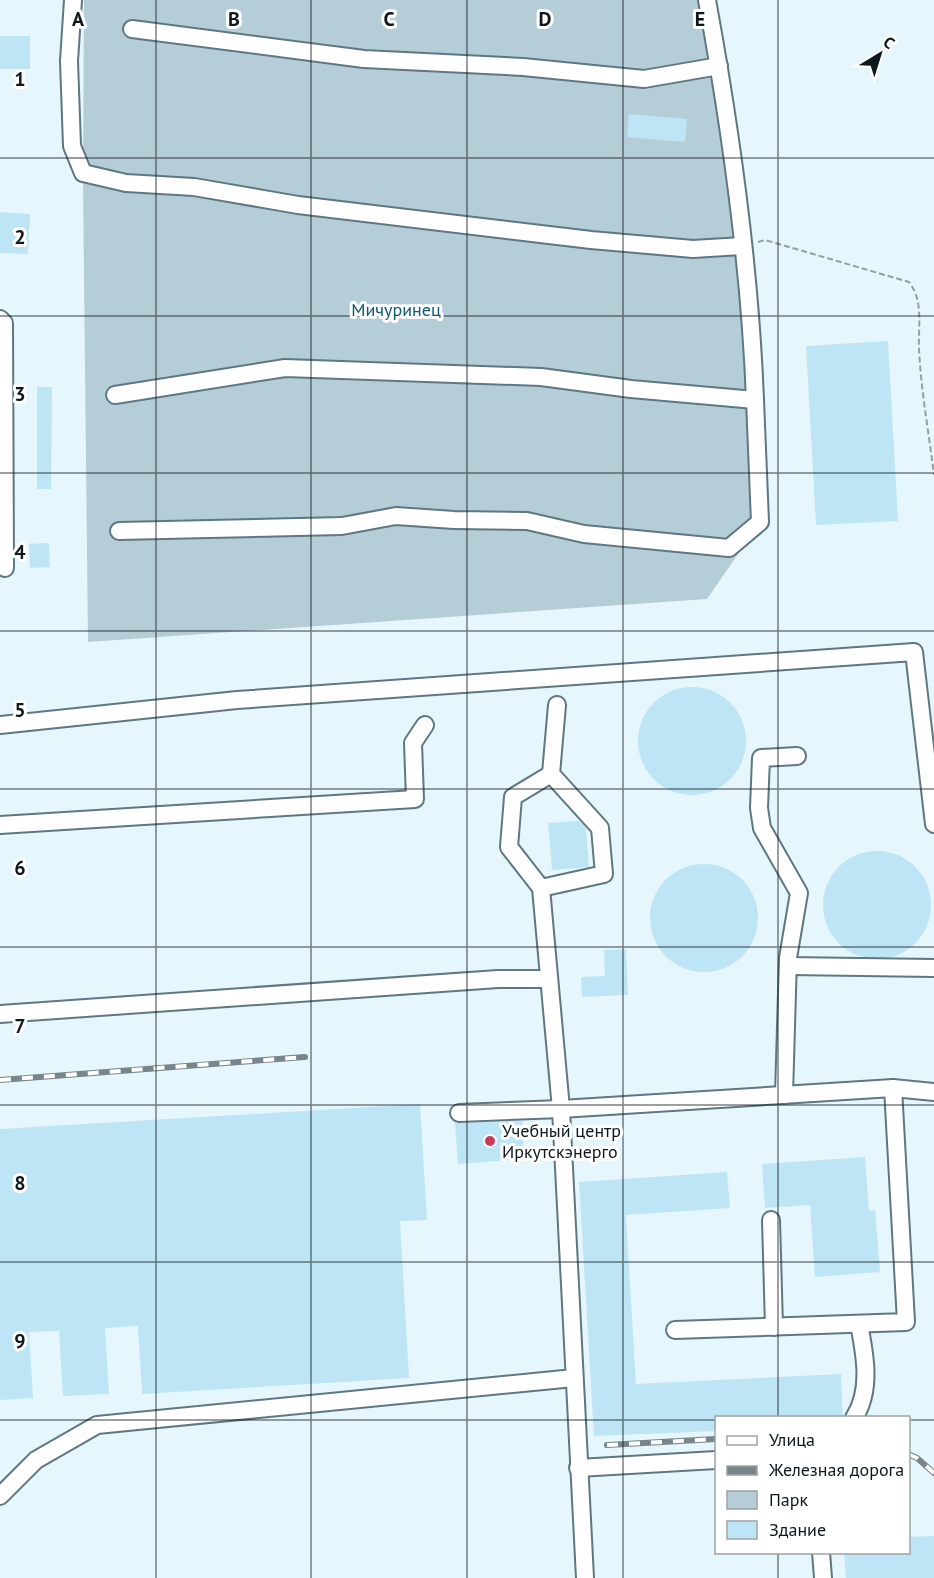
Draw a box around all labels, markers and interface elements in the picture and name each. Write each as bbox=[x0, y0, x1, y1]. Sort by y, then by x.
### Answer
text: A bbox=[72, 6, 85, 32]
text: B bbox=[228, 6, 240, 32]
text: C bbox=[383, 6, 395, 32]
text: D bbox=[539, 6, 552, 32]
text: E bbox=[695, 6, 705, 32]
north arrow bbox=[850, 24, 910, 84]
text: С bbox=[880, 32, 899, 53]
text: 1 bbox=[14, 66, 26, 92]
text: 2 bbox=[14, 224, 26, 250]
park label: Мичуринец bbox=[351, 298, 441, 321]
text: 3 bbox=[14, 381, 26, 407]
text: 4 bbox=[14, 539, 26, 565]
text: 5 bbox=[14, 697, 26, 723]
text: 6 bbox=[14, 855, 26, 881]
text: 7 bbox=[14, 1013, 26, 1039]
place label: Учебный центр Иркутскэнерго bbox=[502, 1119, 621, 1163]
marker: Учебный центр Иркутскэнерго bbox=[483, 1134, 497, 1148]
text: 8 bbox=[14, 1170, 26, 1196]
text: 9 bbox=[14, 1328, 26, 1354]
legend bbox=[715, 1416, 910, 1554]
text: Улица bbox=[769, 1428, 815, 1451]
text: Железная дорога bbox=[768, 1458, 904, 1481]
text: Парк bbox=[769, 1488, 809, 1511]
text: Здание bbox=[769, 1518, 826, 1541]

